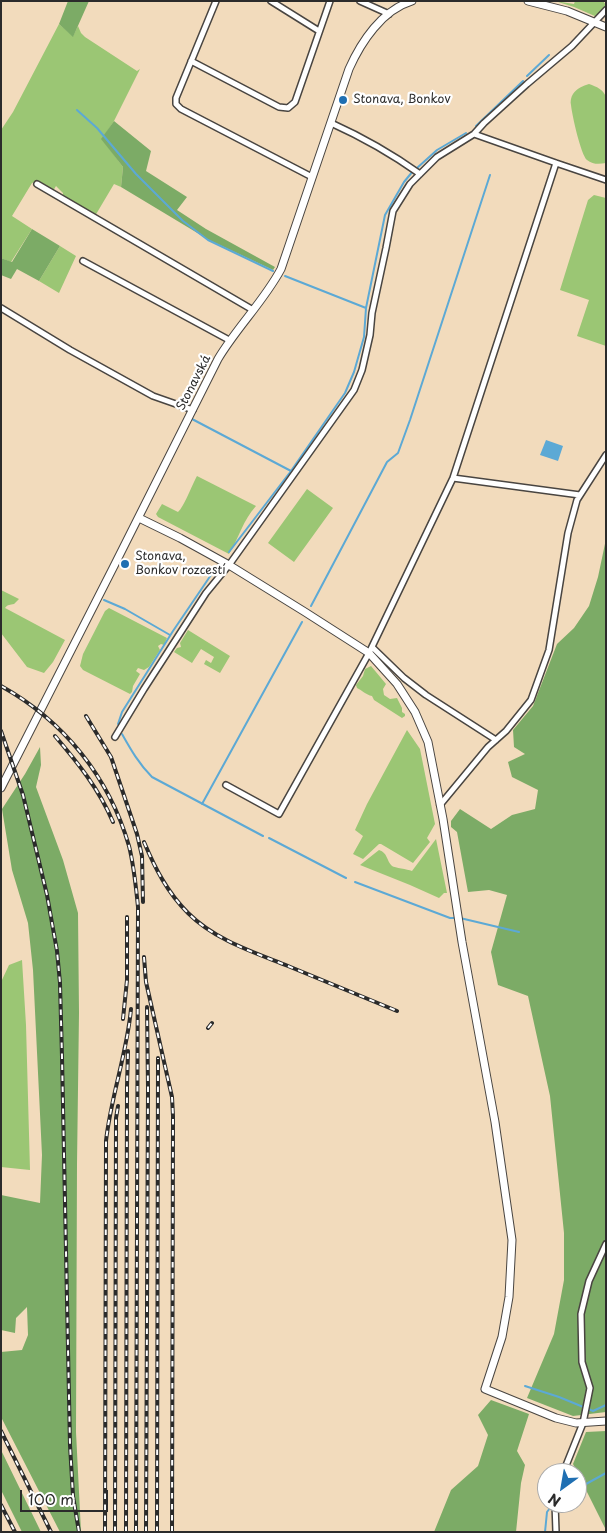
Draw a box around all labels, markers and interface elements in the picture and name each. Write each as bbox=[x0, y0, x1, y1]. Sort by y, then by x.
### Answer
place label: Stonava, Bonkov bbox=[353, 93, 450, 107]
marker: Stonava, Bonkov bbox=[337, 94, 349, 106]
street label: Stonavská bbox=[174, 353, 214, 413]
place label: Stonava, Bonkov rozcestí bbox=[135, 550, 226, 578]
marker: Stonava, Bonkov rozcestí bbox=[119, 558, 131, 570]
north arrow bbox=[537, 1463, 587, 1513]
scale bar bbox=[22, 1480, 110, 1512]
text: 100 m bbox=[28, 1487, 74, 1510]
text: N bbox=[544, 1488, 565, 1512]

